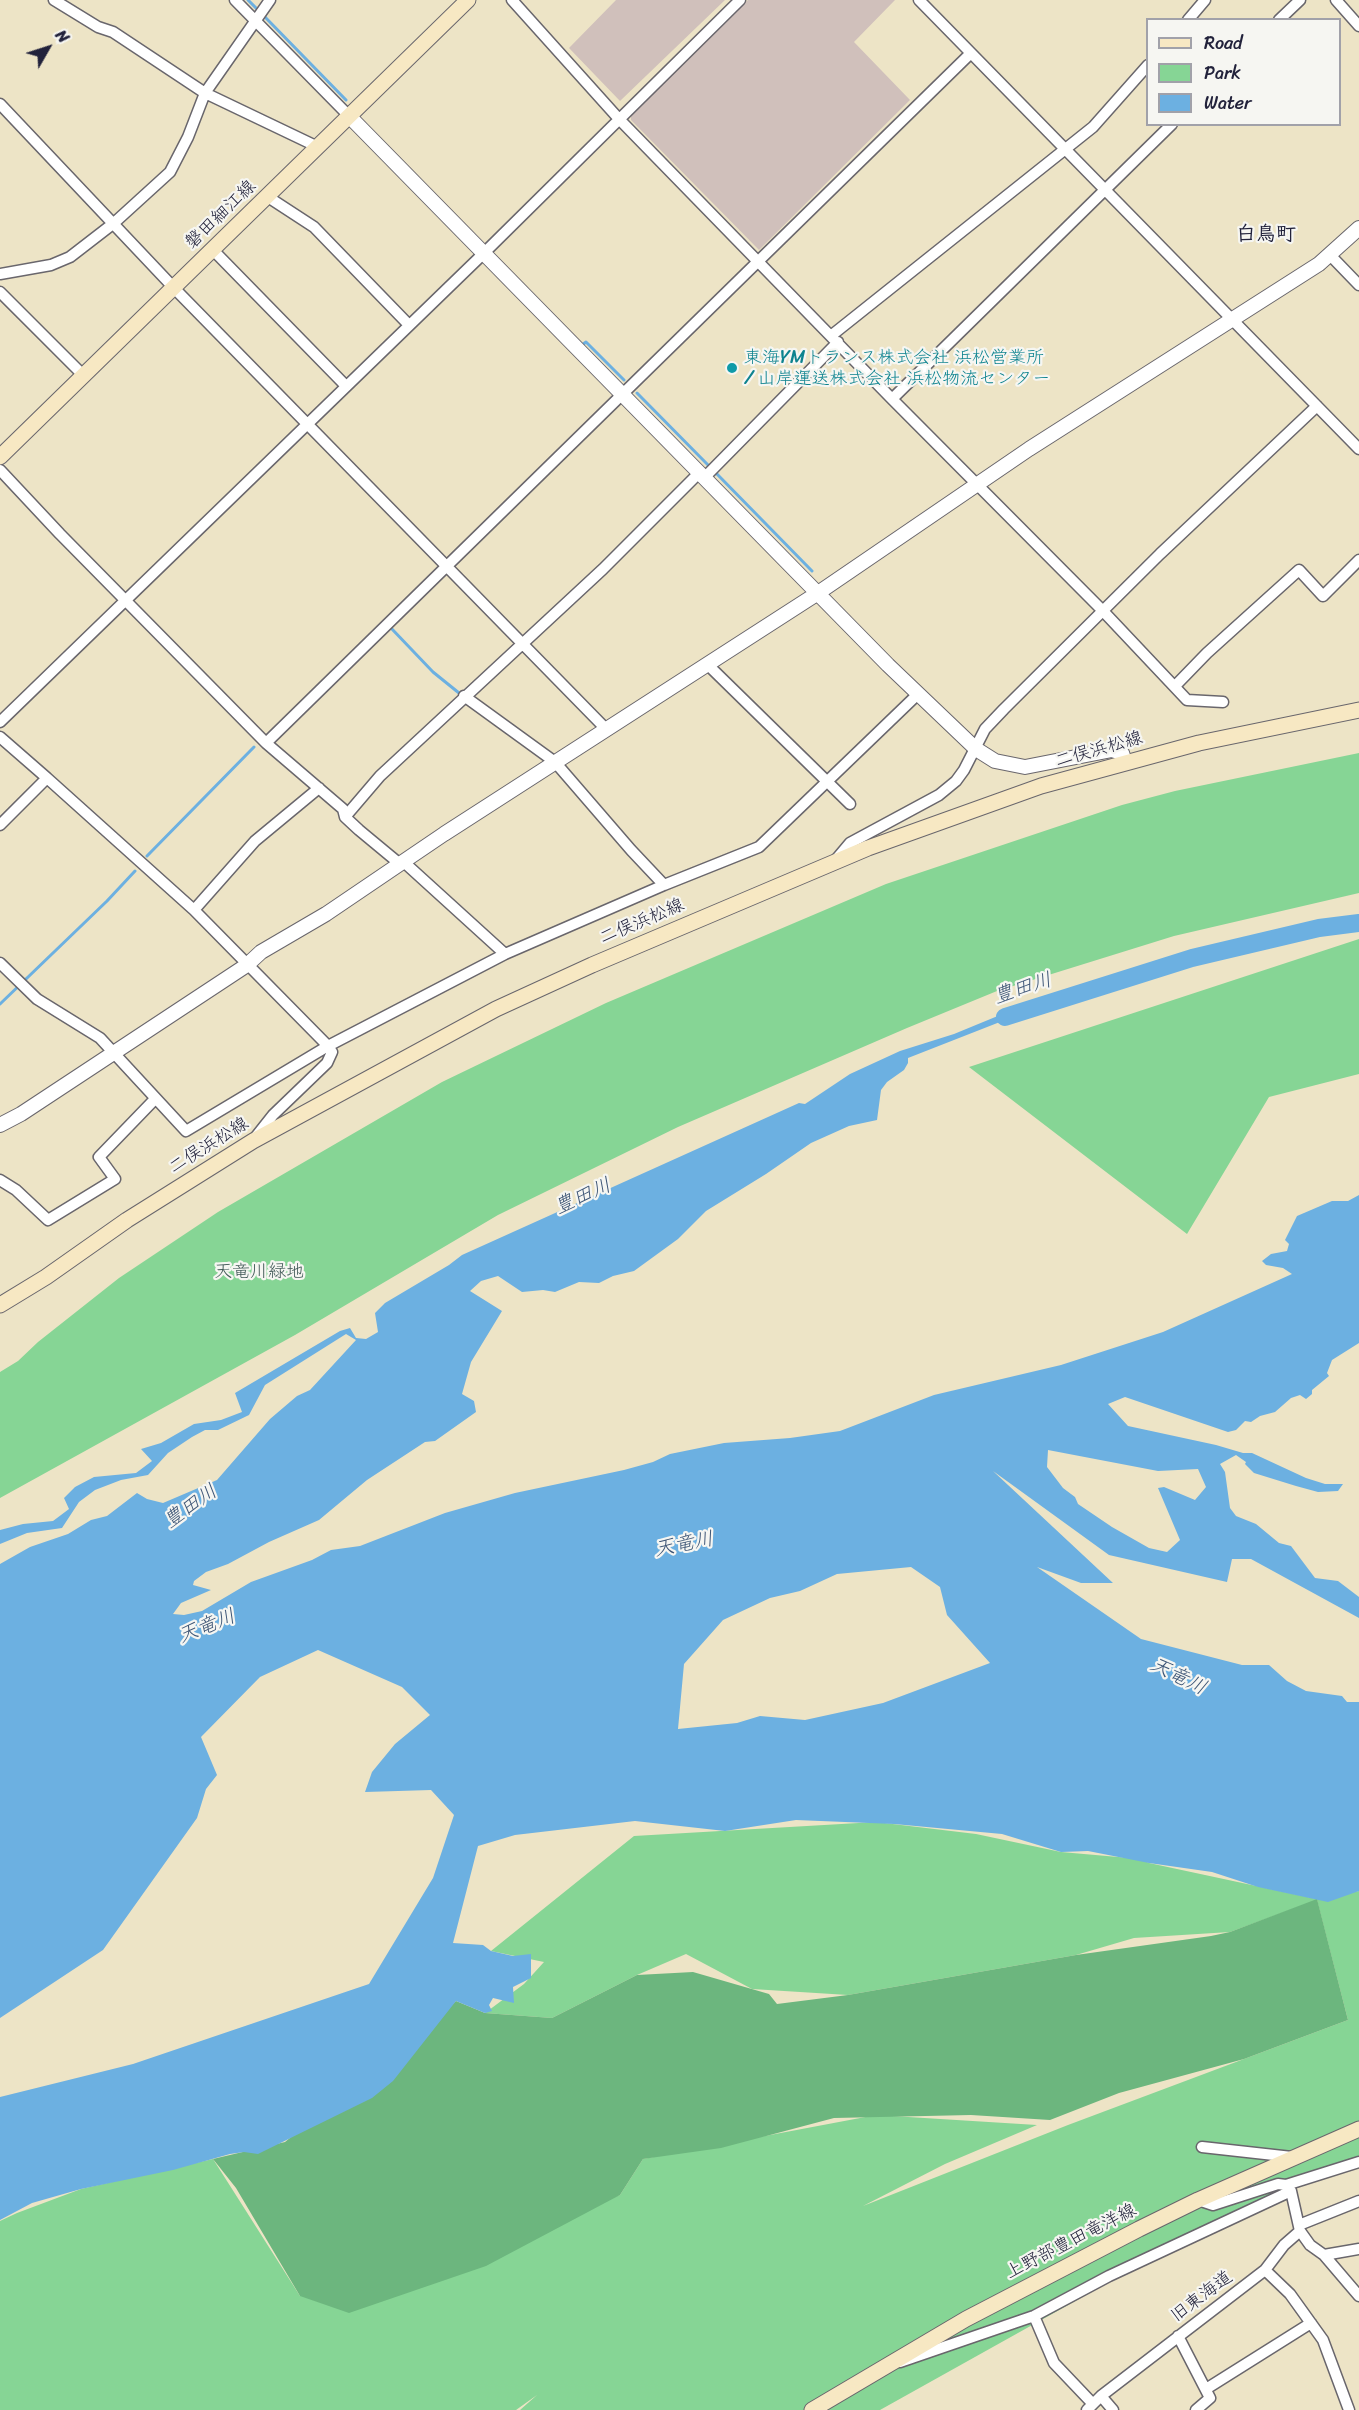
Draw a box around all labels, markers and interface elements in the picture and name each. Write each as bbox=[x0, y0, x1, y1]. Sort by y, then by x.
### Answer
north arrow bbox=[18, 18, 78, 78]
legend bbox=[1146, 18, 1341, 126]
text: N bbox=[48, 23, 77, 50]
text: Road bbox=[1204, 27, 1243, 59]
text: Park bbox=[1204, 57, 1241, 89]
text: Water bbox=[1204, 87, 1251, 119]
street label: 磐田細江線 bbox=[181, 176, 261, 254]
district label: 白鳥町 bbox=[1236, 223, 1296, 247]
place label: 東海YMトランス株式会社 浜松営業所 / 山岸運送株式会社 浜松物流センター bbox=[744, 347, 1050, 389]
marker: 東海YMトランス株式会社 浜松営業所 / 山岸運送株式会社 浜松物流センター bbox=[725, 361, 739, 375]
street label: 二俣浜松線 bbox=[1053, 727, 1145, 773]
street label: 二俣浜松線 bbox=[596, 894, 688, 950]
water label: 豊田川 bbox=[991, 968, 1055, 1010]
street label: 二俣浜松線 bbox=[165, 1113, 253, 1179]
water label: 豊田川 bbox=[551, 1174, 615, 1220]
park label: 天竜川緑地 bbox=[214, 1261, 304, 1283]
water label: 豊田川 bbox=[160, 1480, 222, 1534]
water label: 天竜川 bbox=[652, 1527, 716, 1563]
water label: 天竜川 bbox=[175, 1605, 239, 1649]
water label: 天竜川 bbox=[1146, 1653, 1210, 1701]
street label: 上野部豊田竜洋線 bbox=[1002, 2200, 1140, 2284]
street label: 旧東海道 bbox=[1167, 2267, 1237, 2327]

